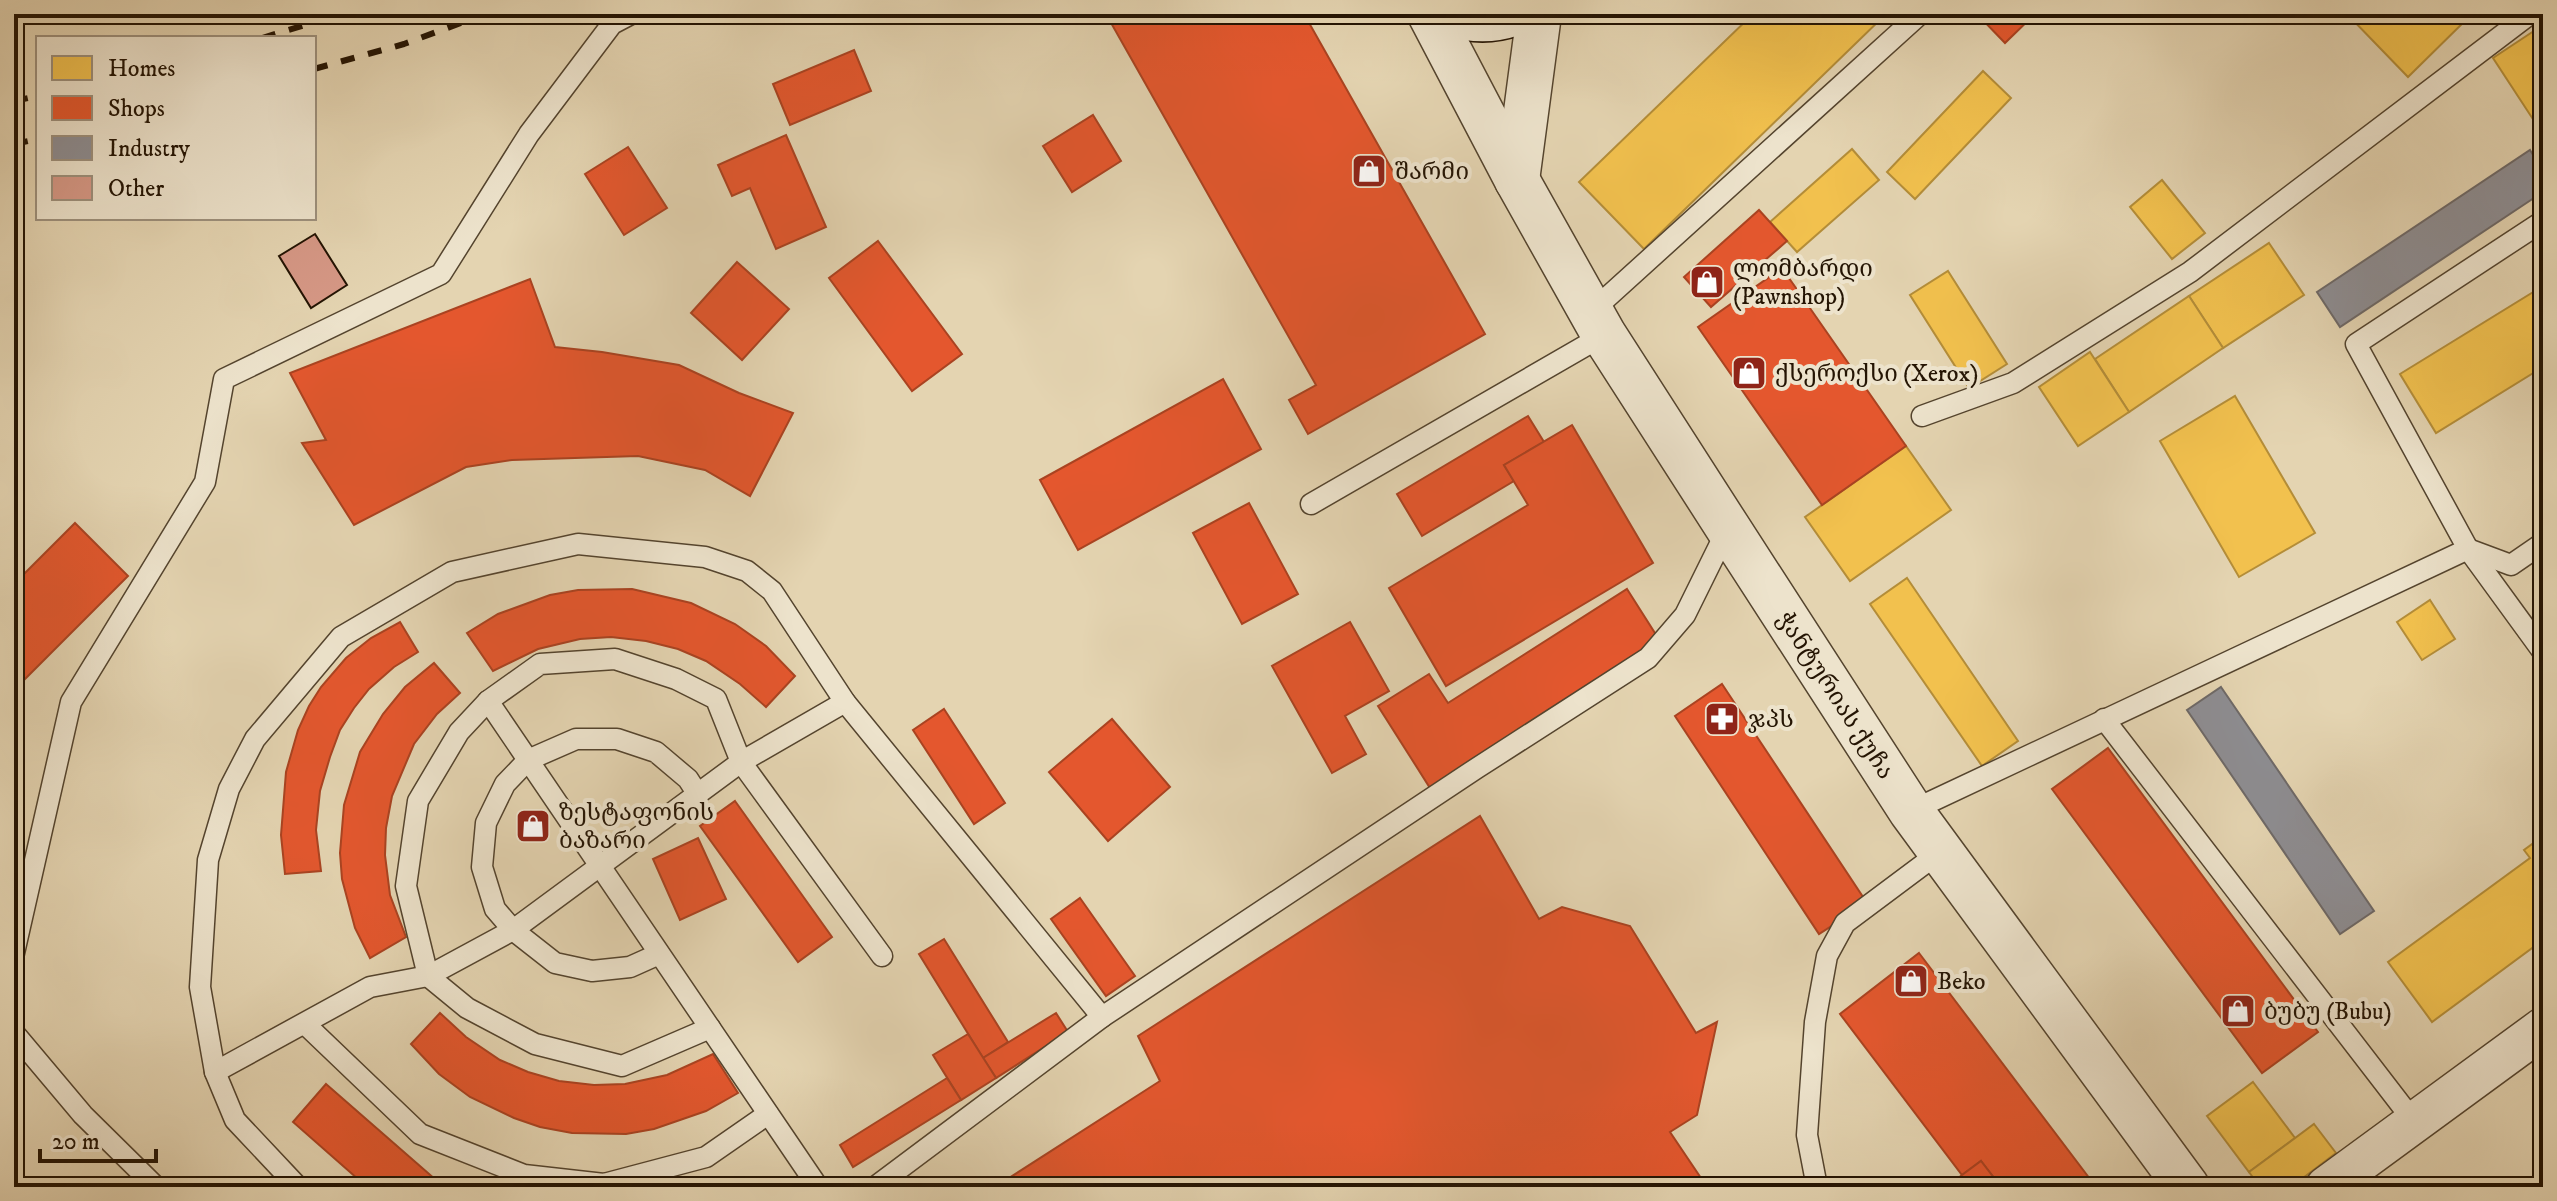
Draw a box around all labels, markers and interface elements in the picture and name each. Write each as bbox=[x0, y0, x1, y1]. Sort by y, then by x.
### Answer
legend bbox=[36, 36, 316, 220]
text: Homes bbox=[108, 54, 175, 84]
text: Shops bbox=[108, 94, 165, 124]
text: Industry bbox=[108, 134, 191, 164]
shop icon: შარმი bbox=[1350, 152, 1388, 190]
place label: შარმი bbox=[1395, 157, 1469, 187]
text: Other bbox=[108, 174, 164, 204]
place label: ლომბარდი (Pawnshop) bbox=[1733, 254, 1873, 312]
shop icon: ლომბარდი (Pawnshop) bbox=[1688, 263, 1726, 301]
shop icon: ქსეროქსი (Xerox) bbox=[1730, 354, 1768, 392]
place label: ქსეროქსი (Xerox) bbox=[1775, 359, 1978, 389]
street label: ჭანტურიას ქუჩა bbox=[1770, 606, 1901, 785]
pharmacy icon: ჯპს bbox=[1703, 700, 1741, 738]
place label: ჯპს bbox=[1748, 705, 1794, 735]
place label: ზესტაფონის ბაზარი bbox=[559, 798, 714, 856]
shop icon: ზესტაფონის ბაზარი bbox=[514, 807, 552, 845]
shop icon: Beko bbox=[1892, 962, 1930, 1000]
place label: Beko bbox=[1937, 967, 1985, 997]
shop icon: ბუბუ (Bubu) bbox=[2219, 992, 2257, 1030]
place label: ბუბუ (Bubu) bbox=[2264, 997, 2392, 1027]
scale bar bbox=[40, 1113, 156, 1163]
text: 20 m bbox=[52, 1127, 100, 1157]

